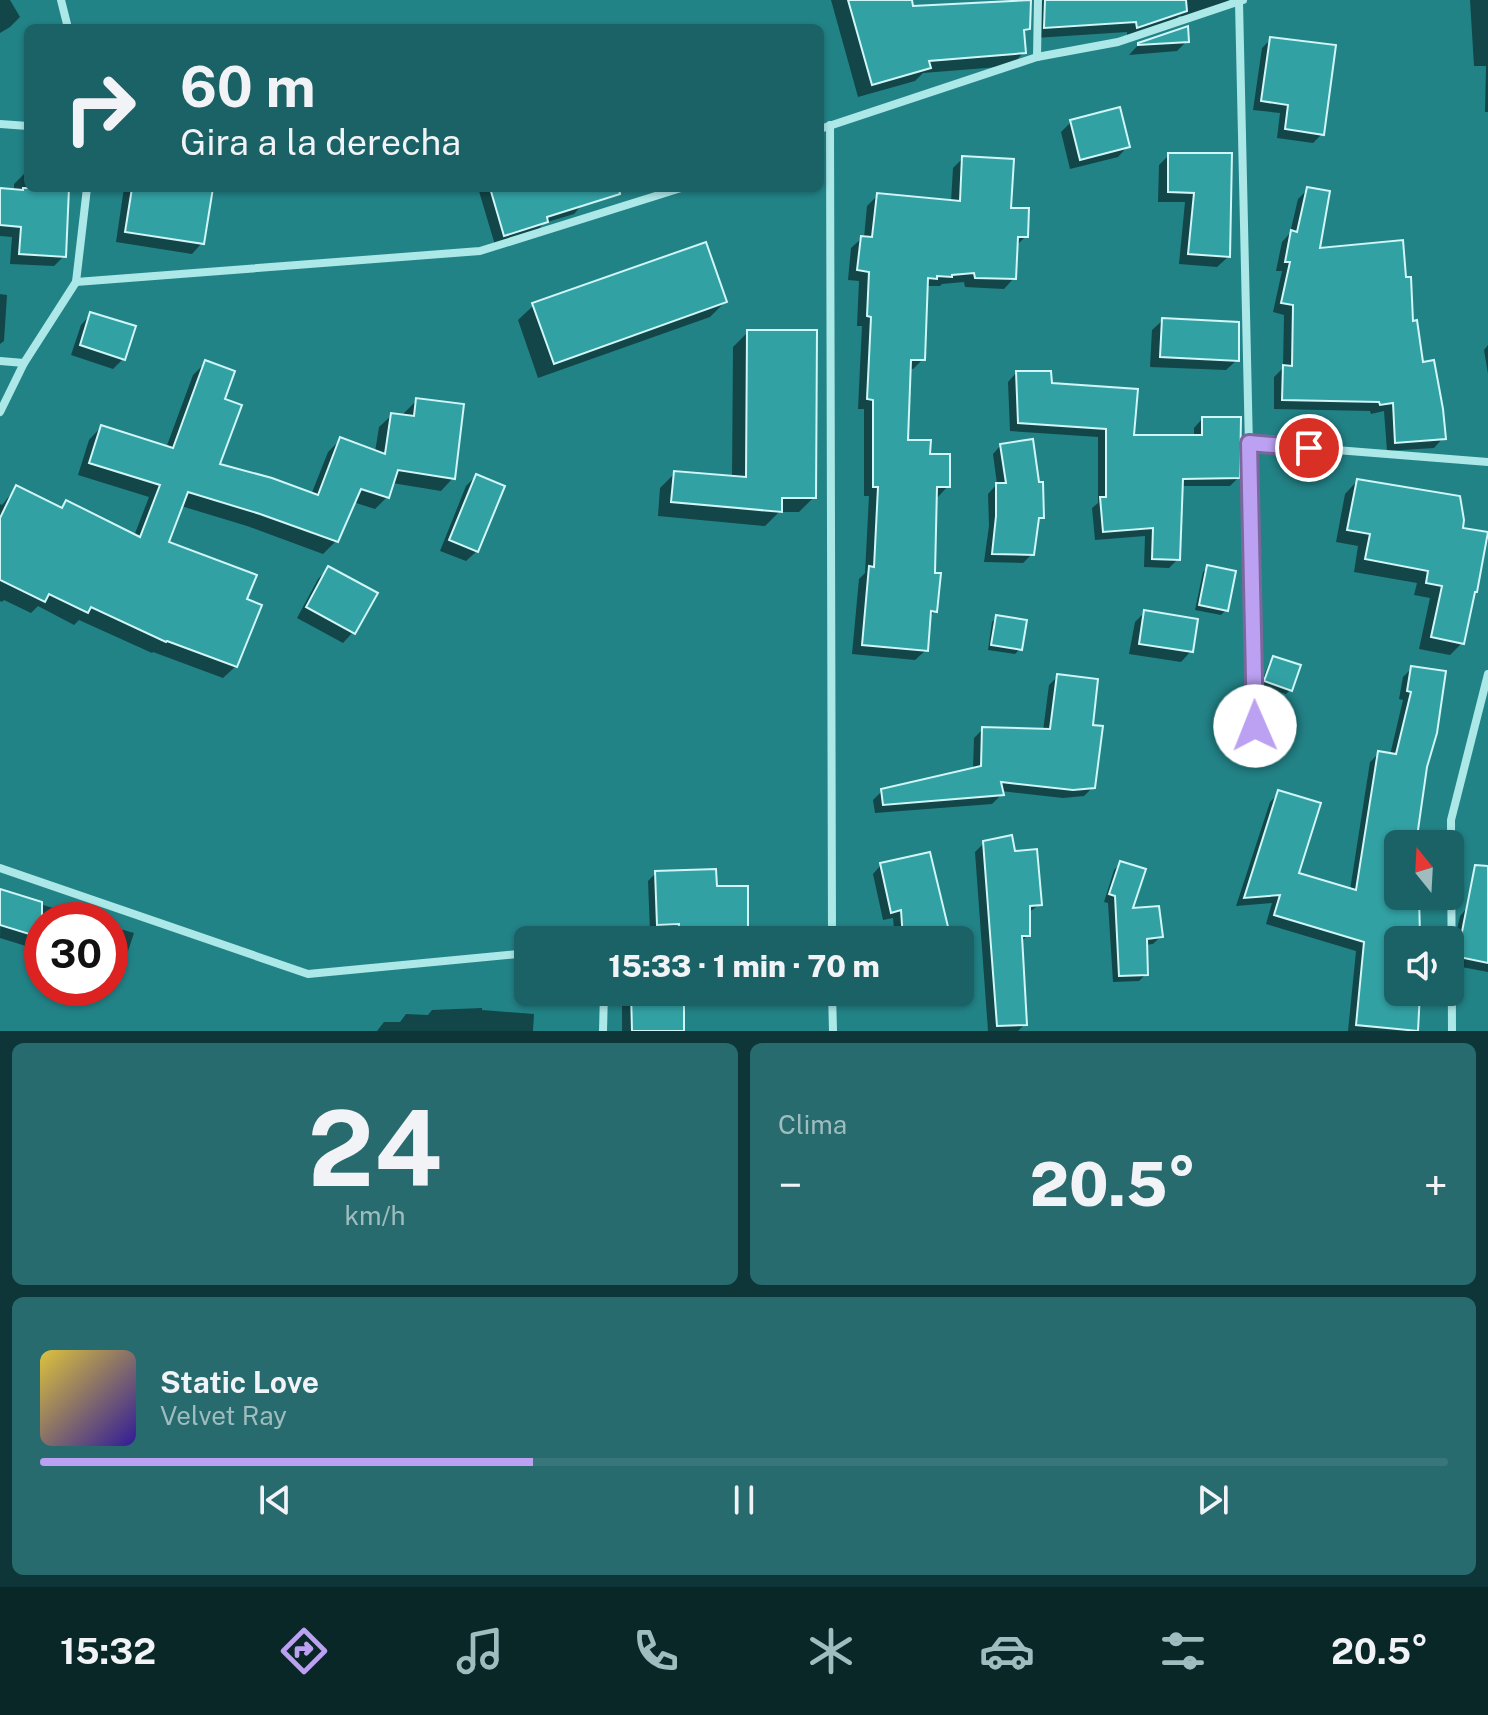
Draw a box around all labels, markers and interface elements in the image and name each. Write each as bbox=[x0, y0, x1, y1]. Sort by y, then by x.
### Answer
text: 60 m bbox=[180, 54, 316, 120]
icon: right bbox=[48, 56, 152, 160]
text: Gira a la derecha bbox=[180, 121, 461, 163]
pin bbox=[1275, 414, 1343, 482]
icon: arrive bbox=[1287, 426, 1331, 470]
position arrow bbox=[1213, 684, 1297, 768]
north arrow bbox=[1384, 830, 1464, 910]
map controls bbox=[1384, 830, 1464, 1006]
speed limit sign: 30 bbox=[24, 902, 128, 1006]
button: sound bbox=[1384, 926, 1464, 1006]
text: 15:33 · 1 min · 70 m bbox=[608, 948, 880, 984]
text: 24 bbox=[308, 1087, 442, 1209]
text: Clima bbox=[778, 1109, 847, 1140]
text: 20.5° bbox=[1030, 1149, 1196, 1220]
text: − bbox=[778, 1159, 802, 1211]
text: + bbox=[1424, 1159, 1448, 1211]
text: km/h bbox=[344, 1200, 406, 1231]
text: Static Love bbox=[160, 1364, 319, 1400]
text: Velvet Ray bbox=[160, 1400, 287, 1431]
icon: previous bbox=[253, 1478, 297, 1522]
icon: pause bbox=[722, 1478, 766, 1522]
icon: next bbox=[1191, 1478, 1235, 1522]
icon: directions bbox=[276, 1623, 332, 1679]
icon: music bbox=[452, 1623, 508, 1679]
icon: phone bbox=[628, 1623, 684, 1679]
icon: climate bbox=[803, 1623, 859, 1679]
icon: car bbox=[979, 1623, 1035, 1679]
icon: filters bbox=[1155, 1623, 1211, 1679]
text: 15:32 bbox=[60, 1630, 156, 1672]
text: 20.5° bbox=[1331, 1630, 1428, 1672]

